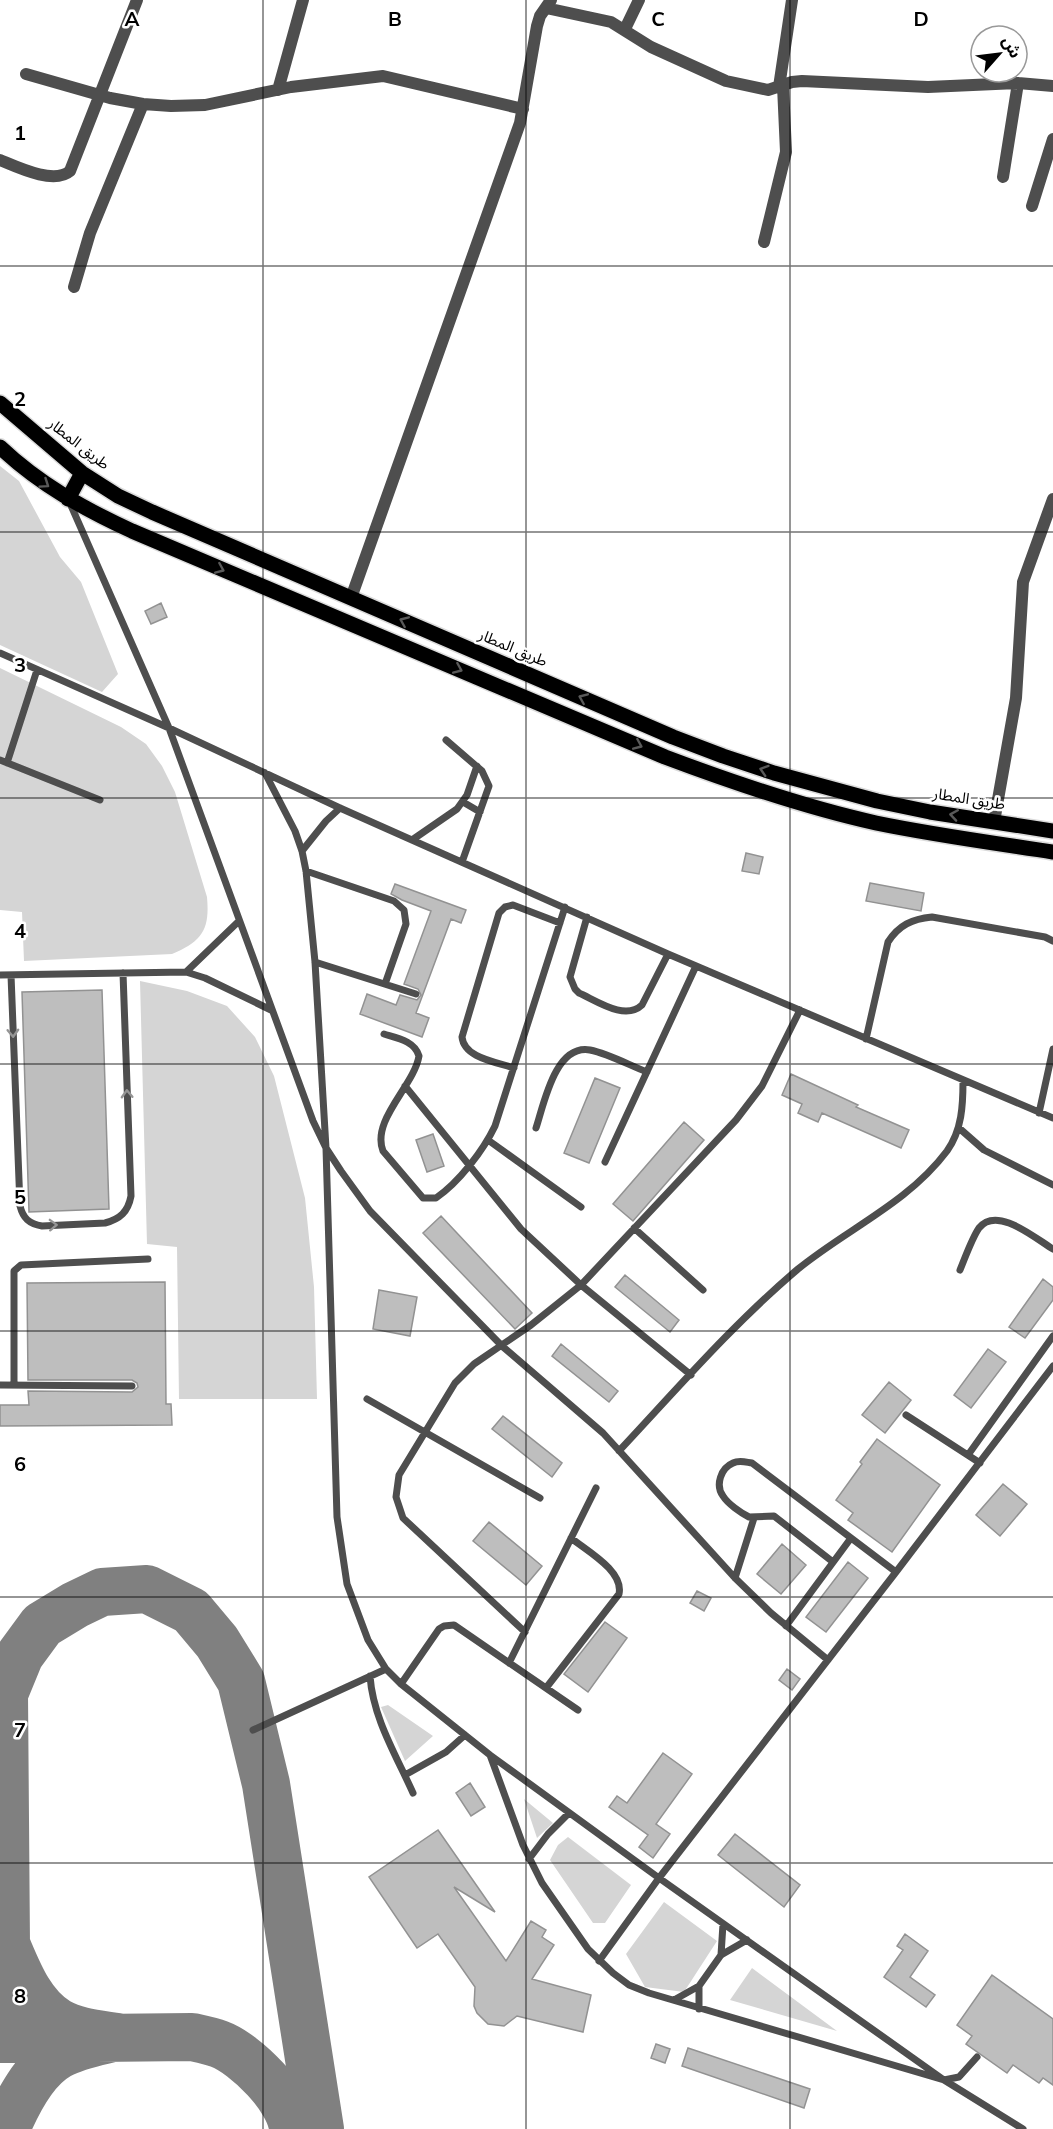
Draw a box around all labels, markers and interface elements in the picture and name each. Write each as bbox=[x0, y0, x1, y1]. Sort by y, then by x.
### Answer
text: A bbox=[125, 6, 140, 31]
text: B bbox=[388, 6, 402, 31]
text: C bbox=[651, 6, 665, 31]
text: D bbox=[913, 6, 929, 31]
north arrow bbox=[969, 24, 1029, 84]
text: ش bbox=[998, 33, 1026, 61]
text: 1 bbox=[14, 120, 26, 145]
text: 2 bbox=[14, 386, 26, 411]
street label: طريق المطار bbox=[43, 413, 114, 474]
one-way arrow bbox=[39, 477, 50, 488]
one-way arrow bbox=[214, 562, 225, 574]
one-way arrow bbox=[399, 616, 410, 628]
street label: طريق المطار bbox=[475, 624, 550, 671]
text: 3 bbox=[14, 652, 26, 677]
one-way arrow bbox=[452, 662, 463, 674]
one-way arrow bbox=[578, 693, 589, 705]
one-way arrow bbox=[631, 738, 642, 750]
one-way arrow bbox=[759, 764, 770, 777]
street label: طريق المطار bbox=[930, 783, 1007, 815]
one-way arrow bbox=[949, 810, 958, 822]
text: 4 bbox=[14, 918, 26, 943]
one-way arrow bbox=[6, 1029, 19, 1038]
one-way arrow bbox=[121, 1090, 133, 1099]
text: 5 bbox=[14, 1184, 26, 1209]
one-way arrow bbox=[48, 1219, 57, 1232]
text: 6 bbox=[14, 1451, 26, 1476]
text: 7 bbox=[14, 1717, 26, 1742]
text: 8 bbox=[14, 1983, 26, 2008]

